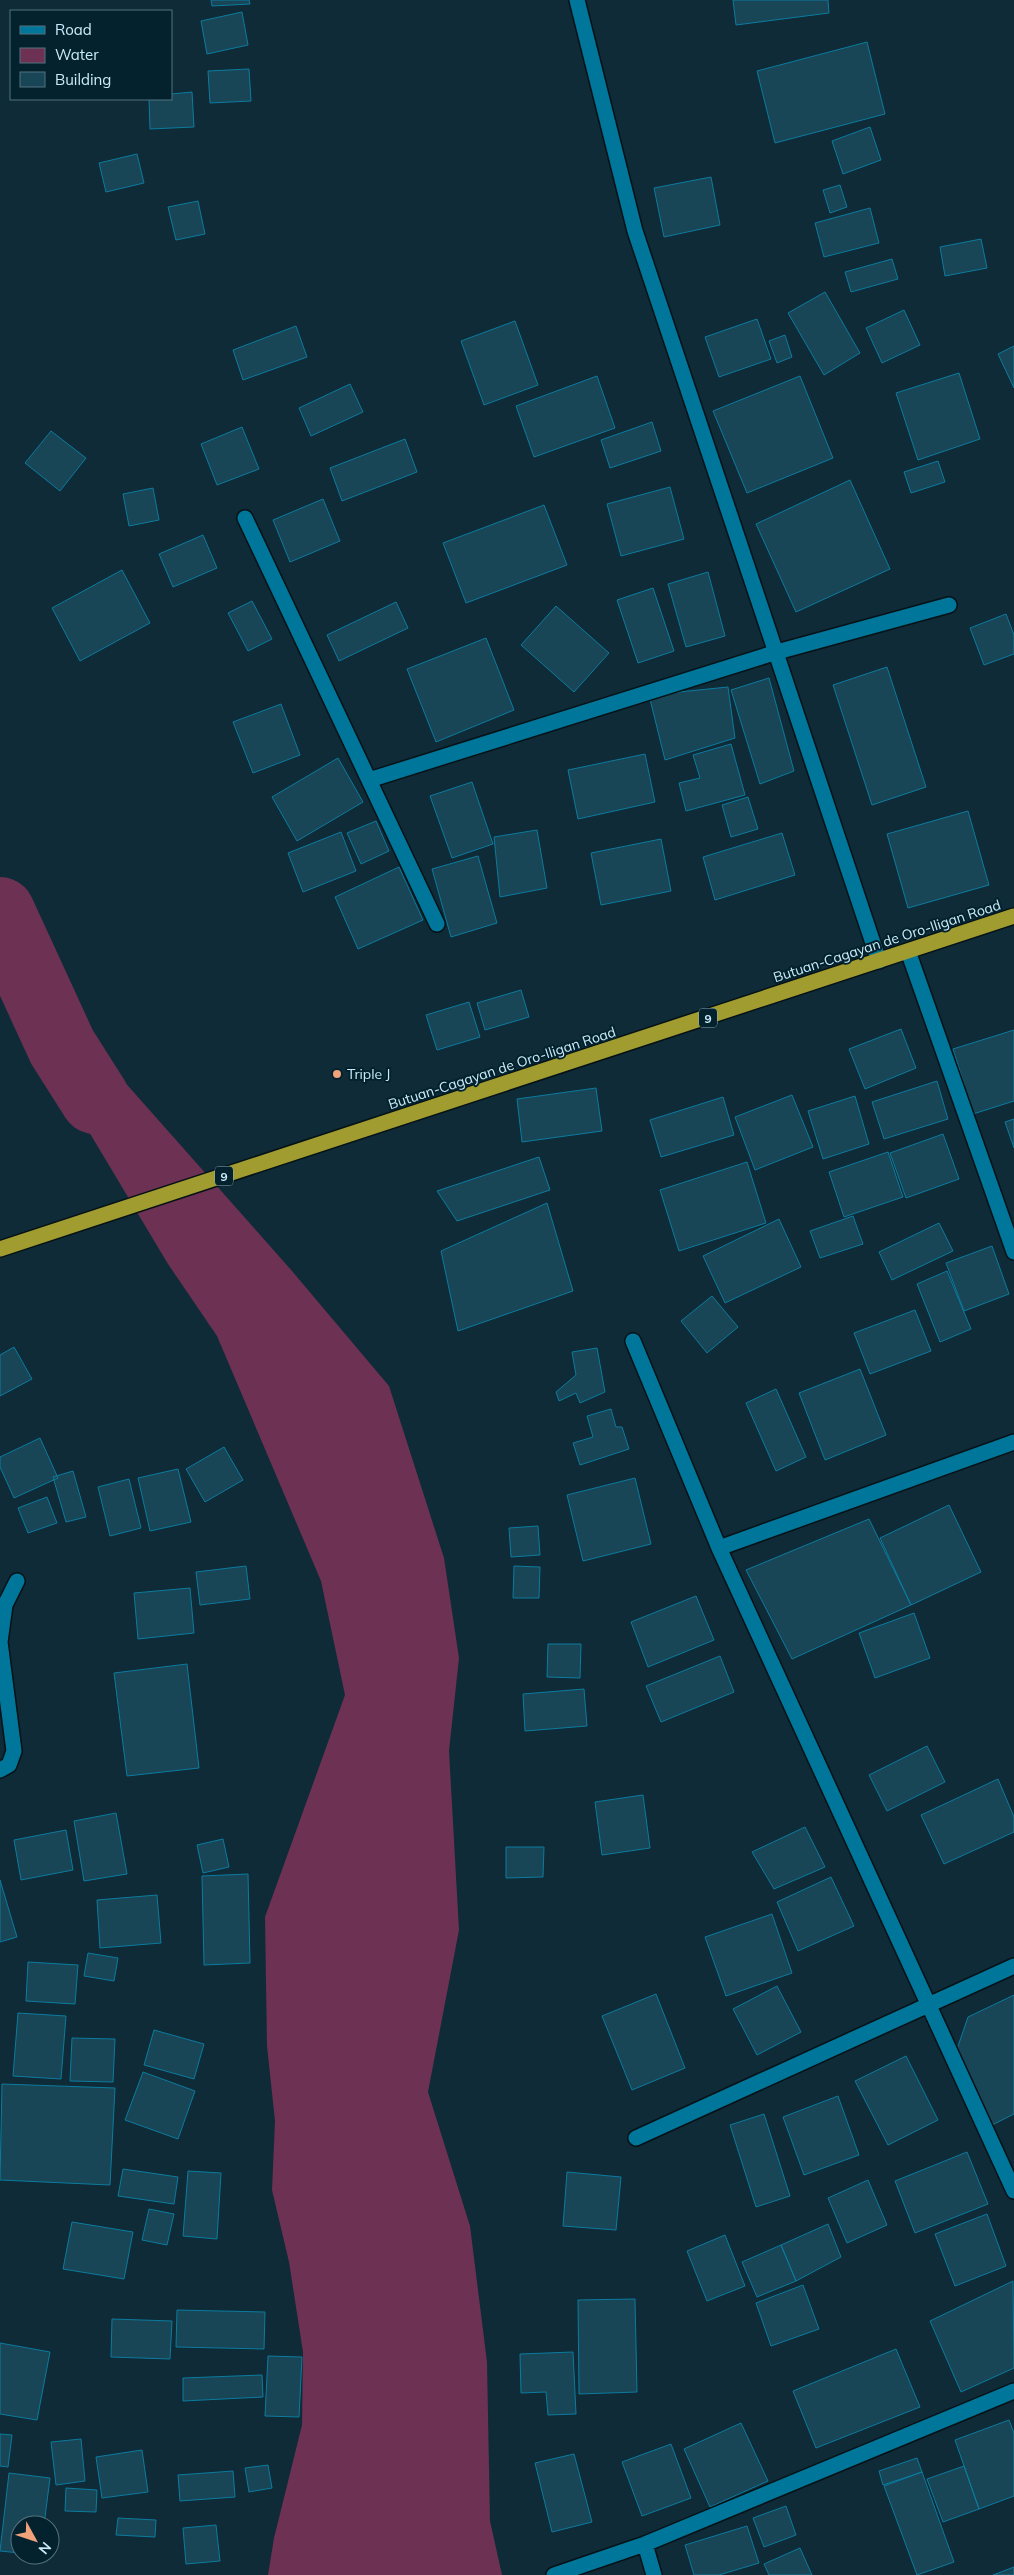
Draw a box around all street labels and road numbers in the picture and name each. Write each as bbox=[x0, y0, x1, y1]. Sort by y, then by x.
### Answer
street label: Butuan-Cagayan de Oro-Iligan Road bbox=[771, 896, 1003, 986]
road number: 9 bbox=[699, 1008, 717, 1028]
street label: Butuan-Cagayan de Oro-Iligan Road bbox=[386, 1023, 618, 1113]
road number: 9 bbox=[215, 1166, 233, 1186]

